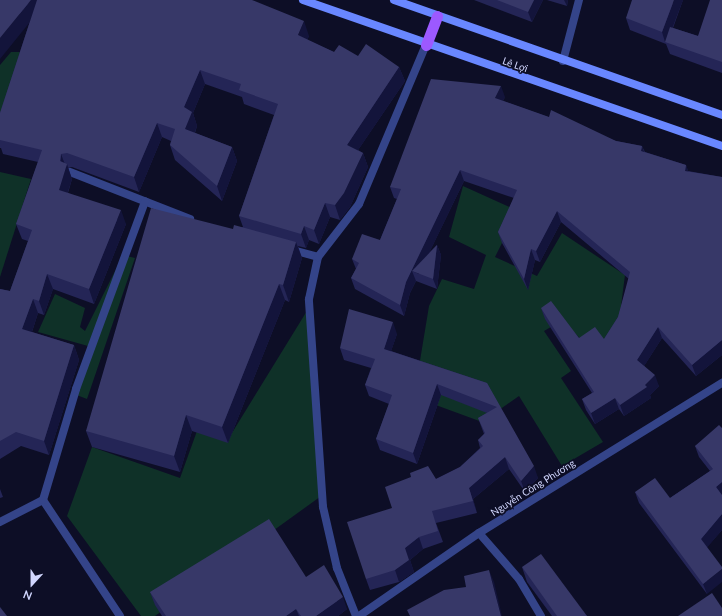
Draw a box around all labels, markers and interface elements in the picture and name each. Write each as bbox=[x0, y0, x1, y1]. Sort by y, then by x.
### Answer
street label: Lê Lợi bbox=[501, 55, 529, 75]
street label: Nguyễn Công Phương bbox=[489, 457, 577, 519]
north arrow bbox=[12, 564, 52, 604]
text: N bbox=[21, 588, 34, 603]

